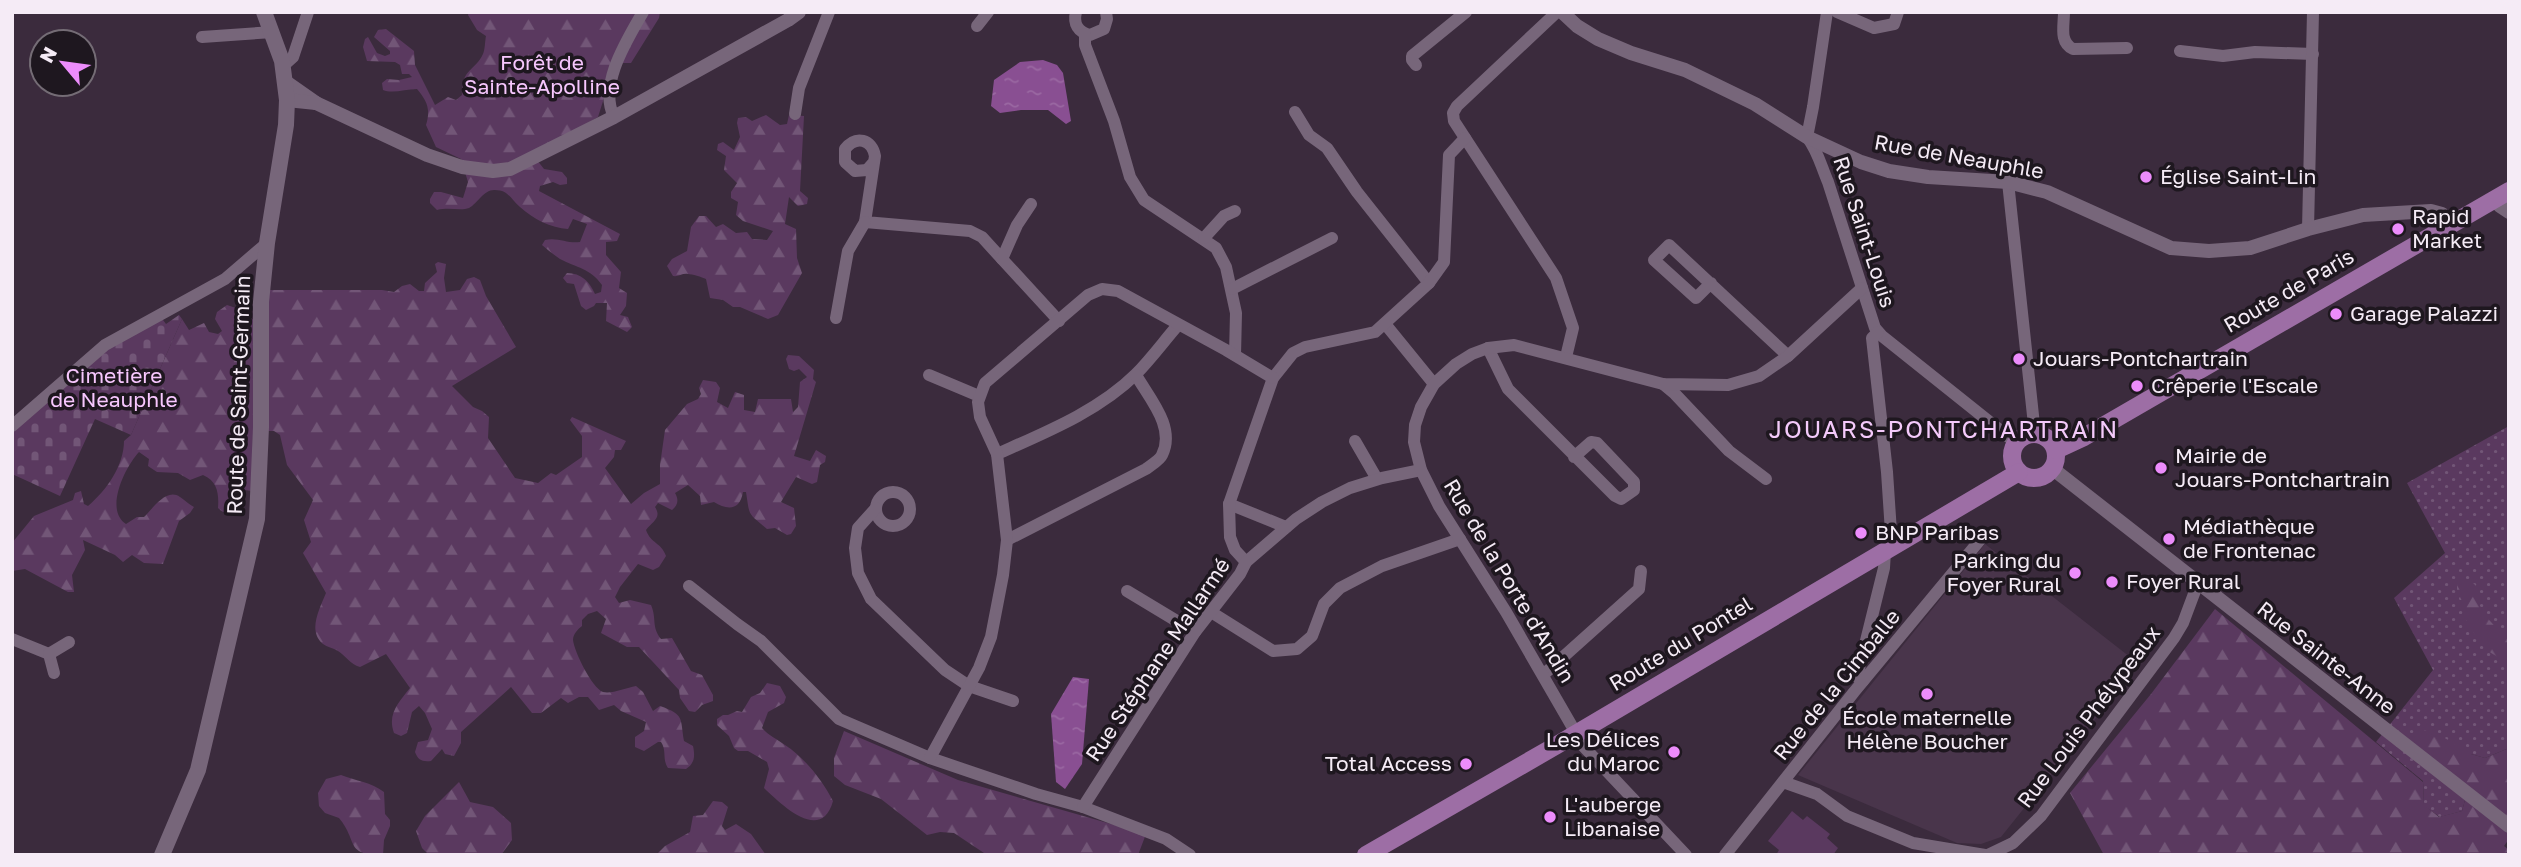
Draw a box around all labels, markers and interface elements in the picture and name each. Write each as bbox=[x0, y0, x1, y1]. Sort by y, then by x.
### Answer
north arrow bbox=[28, 28, 98, 98]
text: N bbox=[34, 43, 61, 66]
park label: Forêt de Sainte-Apolline bbox=[464, 49, 620, 99]
street label: Rue de Neauphle bbox=[1872, 128, 2046, 184]
street label: Rue Saint-Louis bbox=[1828, 153, 1902, 311]
place label: Église Saint-Lin bbox=[2160, 163, 2317, 189]
marker: Église Saint-Lin bbox=[2138, 169, 2154, 185]
place label: Rapid Market bbox=[2412, 203, 2482, 253]
marker: Rapid Market bbox=[2390, 221, 2406, 237]
street label: Route de Paris bbox=[2219, 242, 2358, 338]
street label: Route de Saint-Germain bbox=[221, 275, 255, 515]
place label: Garage Palazzi bbox=[2350, 300, 2498, 326]
marker: Garage Palazzi bbox=[2328, 306, 2344, 322]
place label: Jouars-Pontchartrain bbox=[2033, 345, 2248, 371]
marker: Jouars-Pontchartrain bbox=[2011, 351, 2027, 367]
park label: Cimetière de Neauphle bbox=[50, 362, 178, 412]
place label: Crêperie l'Escale bbox=[2151, 372, 2318, 398]
marker: Crêperie l'Escale bbox=[2129, 378, 2145, 394]
district label: JOUARS-PONTCHARTRAIN bbox=[1769, 414, 2119, 443]
place label: Mairie de Jouars-Pontchartrain bbox=[2175, 442, 2390, 492]
marker: Mairie de Jouars-Pontchartrain bbox=[2153, 460, 2169, 476]
street label: Rue de la Porte d'Andin bbox=[1439, 474, 1581, 687]
place label: Médiathèque de Frontenac bbox=[2183, 513, 2316, 563]
place label: BNP Paribas bbox=[1875, 519, 1999, 545]
marker: BNP Paribas bbox=[1853, 525, 1869, 541]
marker: Médiathèque de Frontenac bbox=[2161, 531, 2177, 547]
place label: Parking du Foyer Rural bbox=[1946, 547, 2061, 597]
street label: Rue Stéphane Mallarmé bbox=[1079, 553, 1235, 766]
marker: Parking du Foyer Rural bbox=[2067, 565, 2083, 581]
place label: Foyer Rural bbox=[2126, 568, 2241, 594]
marker: Foyer Rural bbox=[2104, 574, 2120, 590]
street label: Route du Pontel bbox=[1604, 590, 1757, 696]
street label: Rue Sainte-Anne bbox=[2252, 595, 2401, 719]
street label: Rue de la Cimballe bbox=[1767, 604, 1905, 765]
street label: Rue Louis Phélypeaux bbox=[2011, 620, 2165, 813]
marker: École maternelle Hélène Boucher bbox=[1919, 686, 1935, 702]
place label: École maternelle Hélène Boucher bbox=[1842, 704, 2012, 754]
place label: Les Délices du Maroc bbox=[1546, 726, 1660, 776]
marker: Les Délices du Maroc bbox=[1666, 744, 1682, 760]
place label: Total Access bbox=[1325, 750, 1452, 776]
marker: Total Access bbox=[1458, 756, 1474, 772]
place label: L'auberge Libanaise bbox=[1564, 791, 1661, 841]
marker: L'auberge Libanaise bbox=[1542, 809, 1558, 825]

